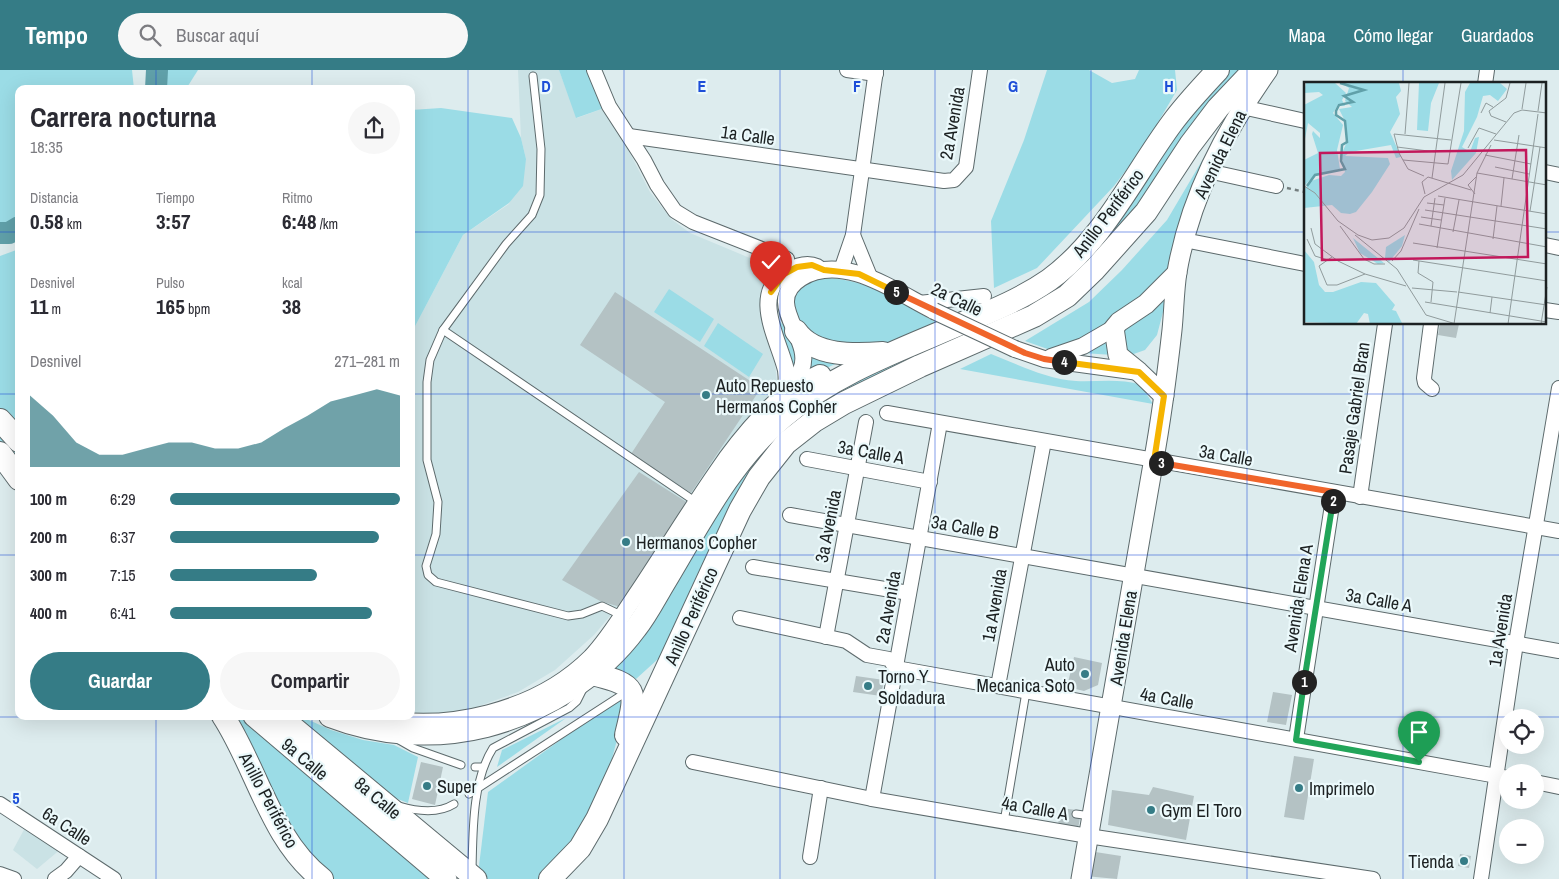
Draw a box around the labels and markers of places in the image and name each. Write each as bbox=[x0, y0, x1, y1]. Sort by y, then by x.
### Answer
pin bbox=[750, 241, 792, 292]
pin: 5 bbox=[884, 280, 908, 304]
pin: 4 bbox=[1052, 350, 1076, 374]
place label: Auto Repuesto Hermanos Copher bbox=[715, 373, 837, 419]
marker: Auto Repuesto Hermanos Copher bbox=[700, 389, 712, 401]
pin: 3 bbox=[1148, 450, 1174, 476]
pin: 2 bbox=[1320, 488, 1346, 514]
place label: Hermanos Copher bbox=[636, 530, 757, 555]
marker: Hermanos Copher bbox=[620, 536, 632, 548]
place label: Auto Mecanica Soto bbox=[977, 652, 1075, 698]
place label: Torno Y Soldadura bbox=[878, 664, 945, 710]
marker: Auto Mecanica Soto bbox=[1079, 668, 1091, 680]
pin: 1 bbox=[1292, 670, 1316, 694]
marker: Torno Y Soldadura bbox=[862, 680, 874, 692]
pin bbox=[1398, 711, 1440, 762]
place label: Super bbox=[437, 774, 476, 799]
place label: Imprimelo bbox=[1309, 776, 1375, 801]
marker: Super bbox=[421, 780, 433, 792]
marker: Imprimelo bbox=[1293, 782, 1305, 794]
place label: Gym El Toro bbox=[1161, 798, 1242, 823]
marker: Gym El Toro bbox=[1145, 804, 1157, 816]
place label: Tienda bbox=[1408, 849, 1454, 874]
marker: Tienda bbox=[1458, 855, 1470, 867]

